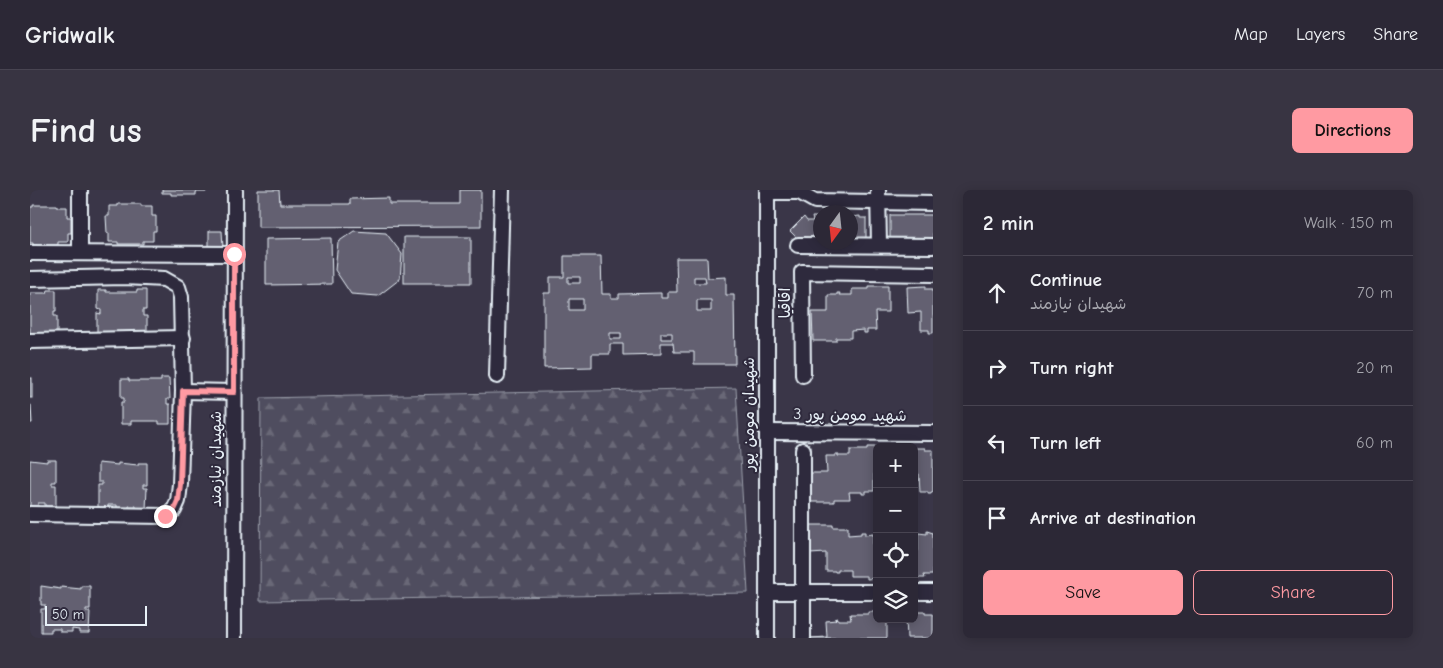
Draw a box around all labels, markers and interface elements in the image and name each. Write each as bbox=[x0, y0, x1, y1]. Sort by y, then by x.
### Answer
text: Gridwalk bbox=[25, 21, 114, 49]
text: Map bbox=[1234, 24, 1268, 45]
text: Layers bbox=[1296, 24, 1345, 45]
text: Share bbox=[1373, 24, 1418, 45]
button: Directions bbox=[1292, 108, 1413, 153]
text: Find us bbox=[30, 110, 142, 151]
north arrow bbox=[813, 205, 858, 250]
text: 2 min bbox=[983, 211, 1034, 235]
text: Walk · 150 m bbox=[1304, 214, 1393, 232]
route start bbox=[223, 243, 246, 266]
text: Continue bbox=[1030, 269, 1102, 291]
icon: ahead bbox=[983, 279, 1011, 307]
text: 70 m bbox=[1357, 284, 1393, 302]
street label: اقاقیا bbox=[776, 288, 794, 318]
text: شهیدان نیازمند bbox=[1030, 295, 1126, 313]
icon: right bbox=[983, 354, 1011, 382]
street label: شهیدان مومن پور bbox=[740, 357, 759, 473]
text: Turn right bbox=[1030, 357, 1114, 379]
text: 20 m bbox=[1356, 359, 1393, 377]
street label: شهید مومن پور 3 bbox=[793, 405, 907, 426]
street label: شهیدان نیازمند bbox=[207, 411, 225, 507]
icon: left bbox=[983, 429, 1011, 457]
text: Turn left bbox=[1030, 432, 1101, 454]
text: 60 m bbox=[1356, 434, 1393, 452]
map controls bbox=[873, 443, 918, 623]
button: + bbox=[873, 443, 918, 488]
button: − bbox=[873, 488, 918, 533]
icon: arrive bbox=[983, 504, 1011, 532]
route end bbox=[154, 505, 177, 528]
text: Arrive at destination bbox=[1030, 507, 1196, 529]
button: locate bbox=[873, 533, 918, 578]
button: Save bbox=[983, 570, 1183, 615]
button: Share bbox=[1193, 570, 1393, 615]
button: layers bbox=[873, 578, 918, 623]
scale bar bbox=[45, 603, 148, 626]
text: 50 m bbox=[52, 606, 84, 623]

